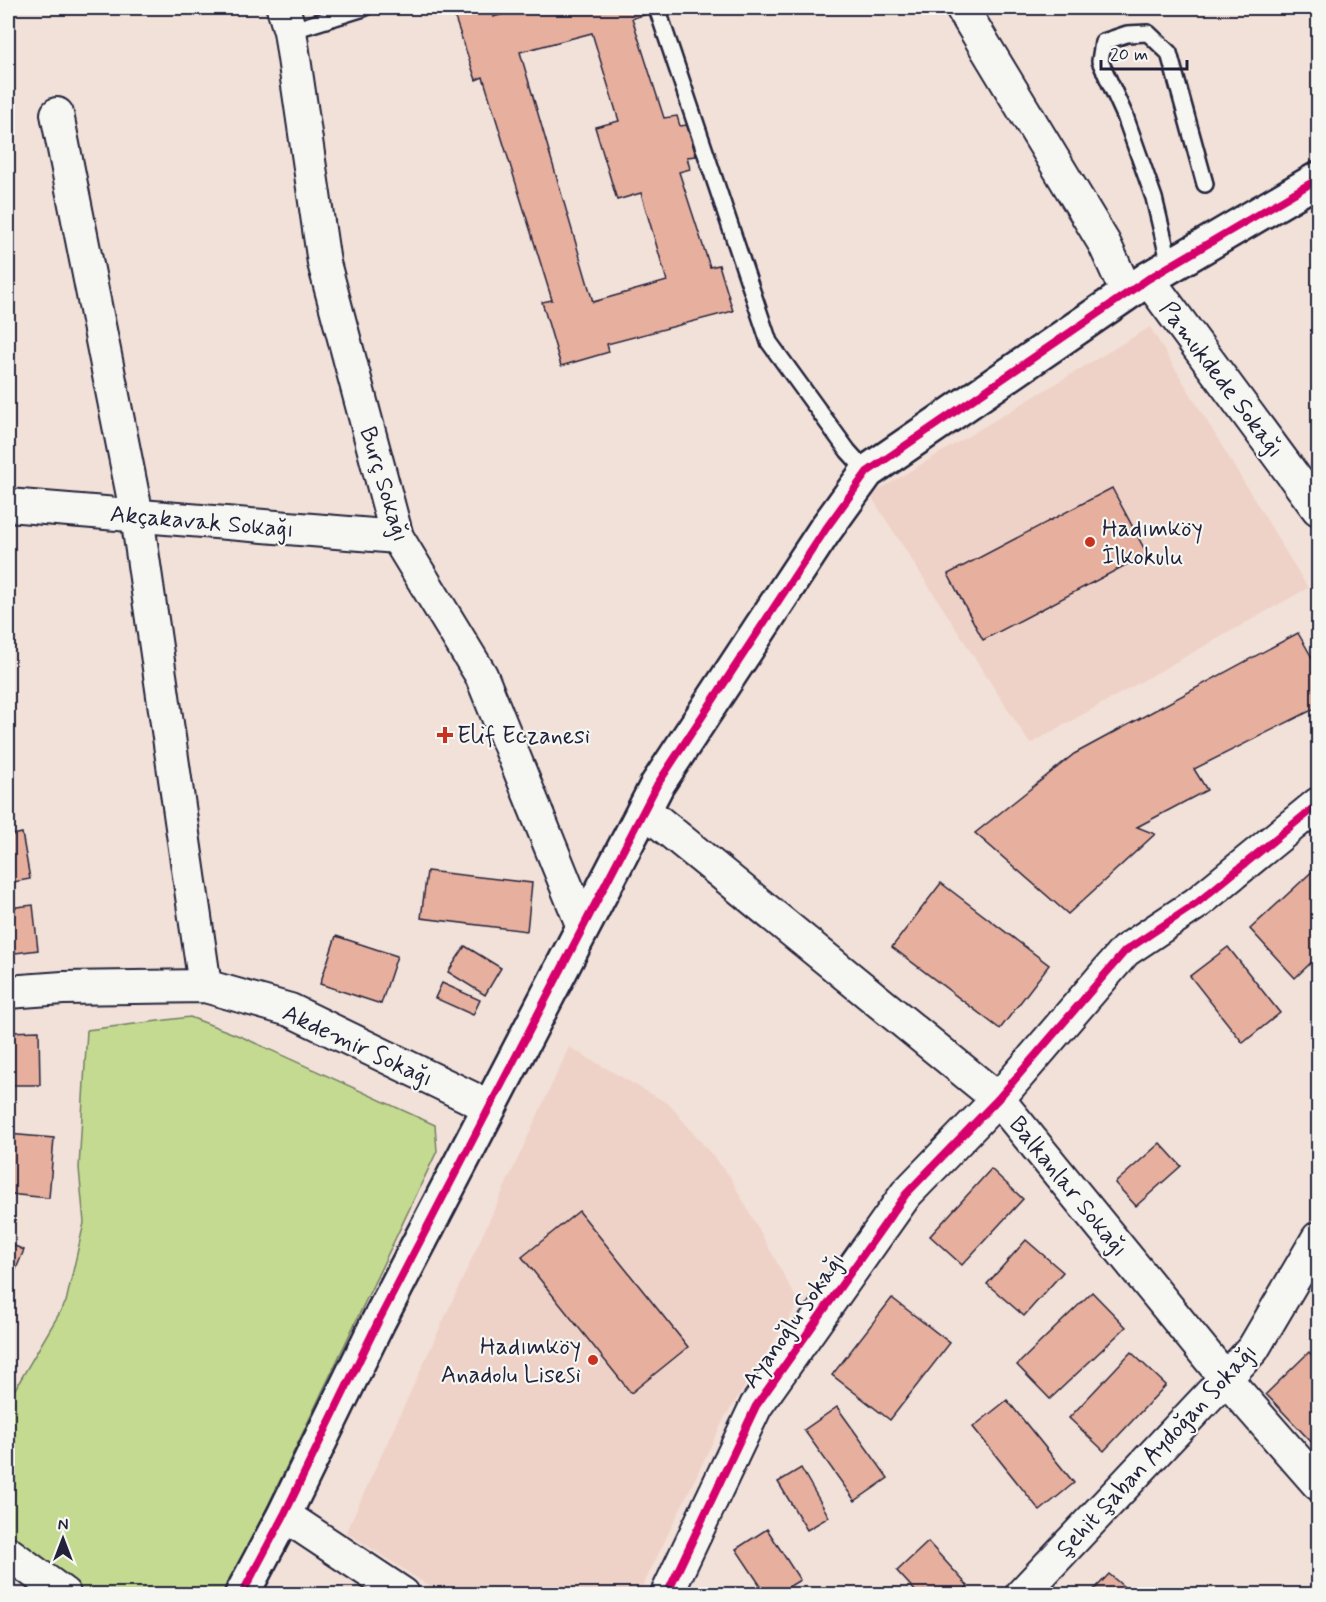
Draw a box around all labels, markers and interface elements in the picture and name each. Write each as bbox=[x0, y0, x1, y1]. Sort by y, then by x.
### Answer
scale bar bbox=[1101, 33, 1186, 71]
text: 20 m bbox=[1110, 43, 1148, 67]
street label: Pamukdede Sokağı bbox=[1152, 295, 1290, 464]
street label: Burç Sokağı bbox=[351, 423, 416, 546]
street label: Akçakavak Sokağı bbox=[109, 499, 295, 546]
place label: Hadımköy İlkokulu bbox=[1102, 514, 1203, 573]
marker: Hadımköy İlkokulu bbox=[1083, 535, 1097, 549]
place label: Elif Eczanesi bbox=[457, 721, 590, 752]
marker: Elif Eczanesi bbox=[438, 728, 452, 742]
street label: Akdemir Sokağı bbox=[277, 998, 438, 1095]
street label: Balkanlar Sokağı bbox=[1001, 1110, 1134, 1264]
street label: Ayanoğlu Sokağı bbox=[736, 1247, 853, 1395]
place label: Hadımköy Anadolu Lisesi bbox=[441, 1332, 581, 1391]
street label: Şehit Şaban Aydoğan Sokağı bbox=[1050, 1338, 1264, 1564]
marker: Hadımköy Anadolu Lisesi bbox=[586, 1353, 600, 1367]
north arrow bbox=[33, 1509, 93, 1569]
text: N bbox=[58, 1515, 68, 1536]

